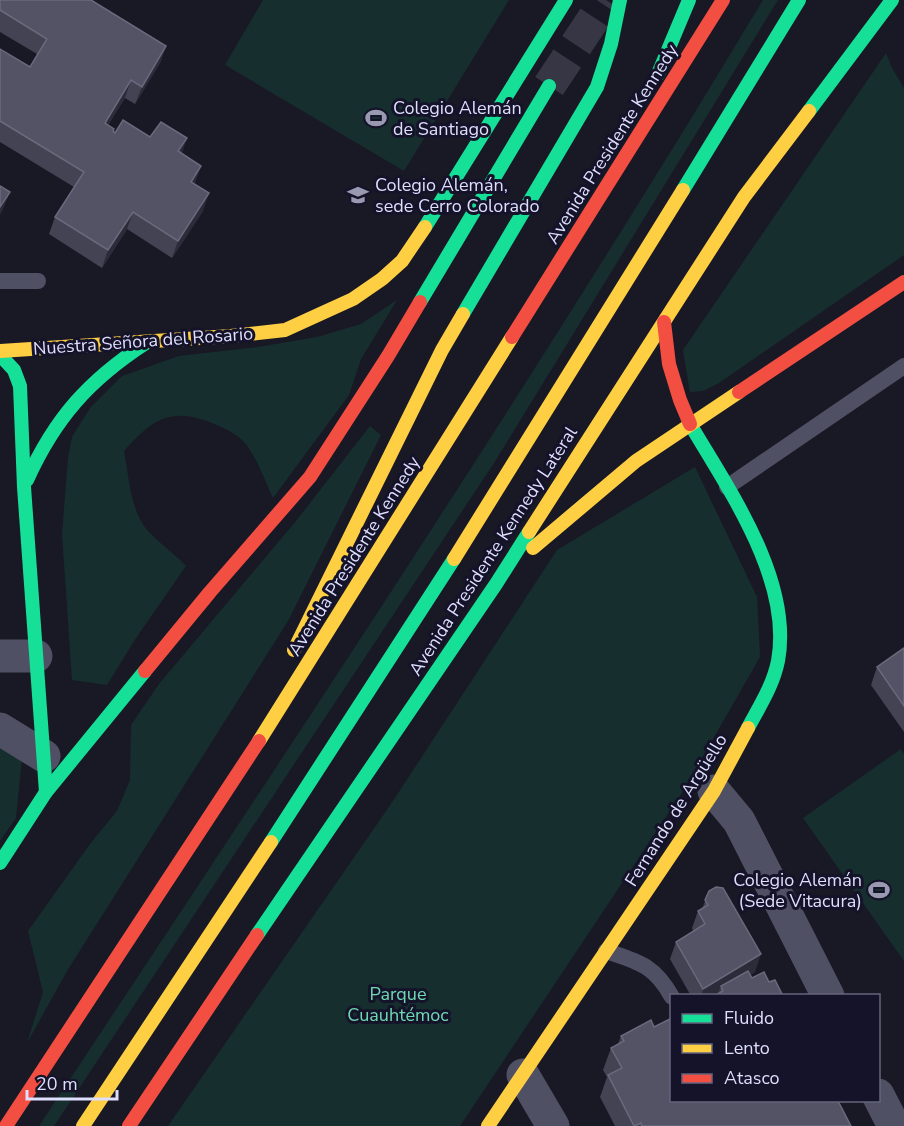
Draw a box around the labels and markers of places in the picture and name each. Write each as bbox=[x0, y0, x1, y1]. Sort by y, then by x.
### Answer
place label: Colegio Alemán de Santiago bbox=[393, 96, 522, 141]
sports icon: Colegio Alemán de Santiago bbox=[364, 106, 388, 130]
place label: Colegio Alemán, sede Cerro Colorado bbox=[375, 173, 540, 218]
school or university icon: Colegio Alemán, sede Cerro Colorado bbox=[346, 183, 370, 207]
place label: Colegio Alemán (Sede Vitacura) bbox=[733, 868, 862, 913]
sports icon: Colegio Alemán (Sede Vitacura) bbox=[867, 878, 891, 902]

